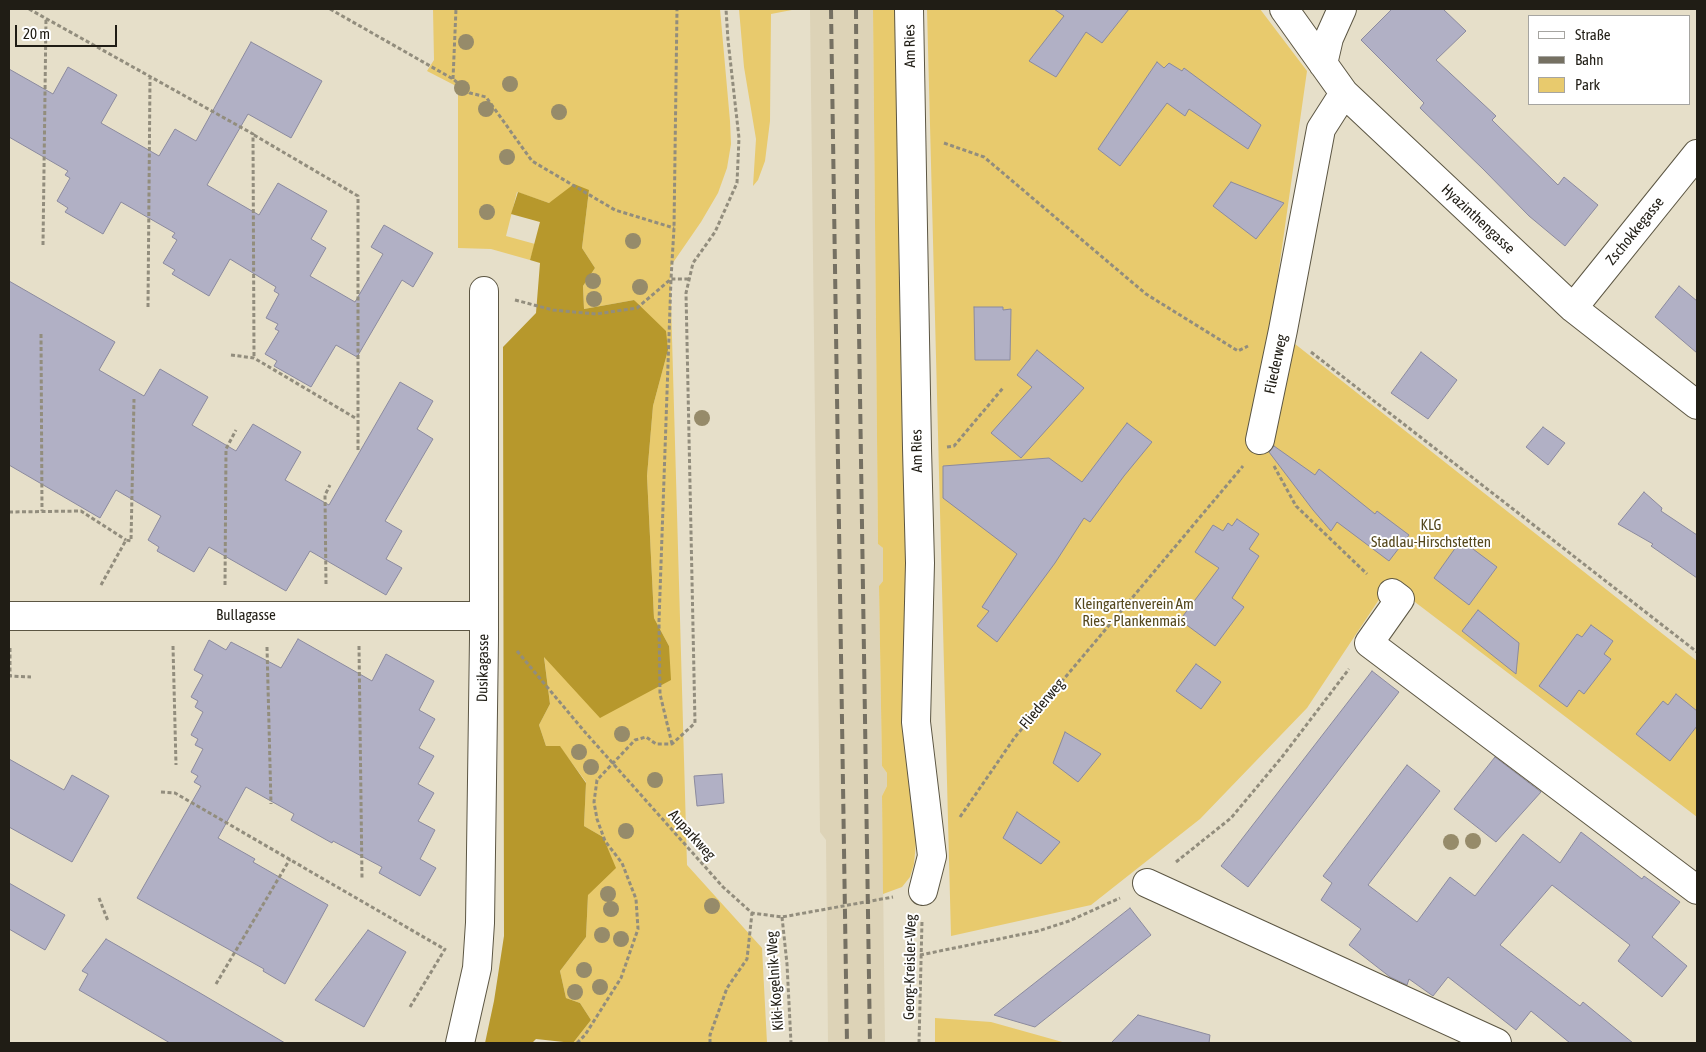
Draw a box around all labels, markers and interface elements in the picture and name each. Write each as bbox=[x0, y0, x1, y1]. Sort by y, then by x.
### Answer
scale bar bbox=[18, 15, 120, 47]
legend bbox=[1528, 15, 1691, 105]
street label: Am Ries bbox=[901, 24, 919, 68]
text: 20 m bbox=[23, 25, 50, 42]
text: Straße bbox=[1575, 26, 1611, 43]
text: Bahn bbox=[1575, 51, 1604, 68]
text: Park bbox=[1575, 76, 1600, 93]
street label: Hyazinthengasse bbox=[1437, 180, 1519, 258]
street label: Zschokkegasse bbox=[1602, 193, 1668, 269]
street label: Fliederweg bbox=[1261, 332, 1291, 396]
street label: Am Ries bbox=[908, 429, 926, 473]
park label: KLG Stadlau-Hirschstetten bbox=[1371, 516, 1491, 551]
park label: Kleingartenverein Am Ries - Plankenmais bbox=[1074, 595, 1194, 630]
street label: Bullagasse bbox=[216, 606, 276, 624]
street label: Dusikagasse bbox=[473, 634, 493, 702]
street label: Fliederweg bbox=[1016, 675, 1068, 733]
street label: Auparkweg bbox=[665, 806, 719, 864]
street label: Georg-Kreisler-Weg bbox=[900, 914, 920, 1020]
street label: Kiki-Kogelnik-Weg bbox=[763, 931, 787, 1031]

